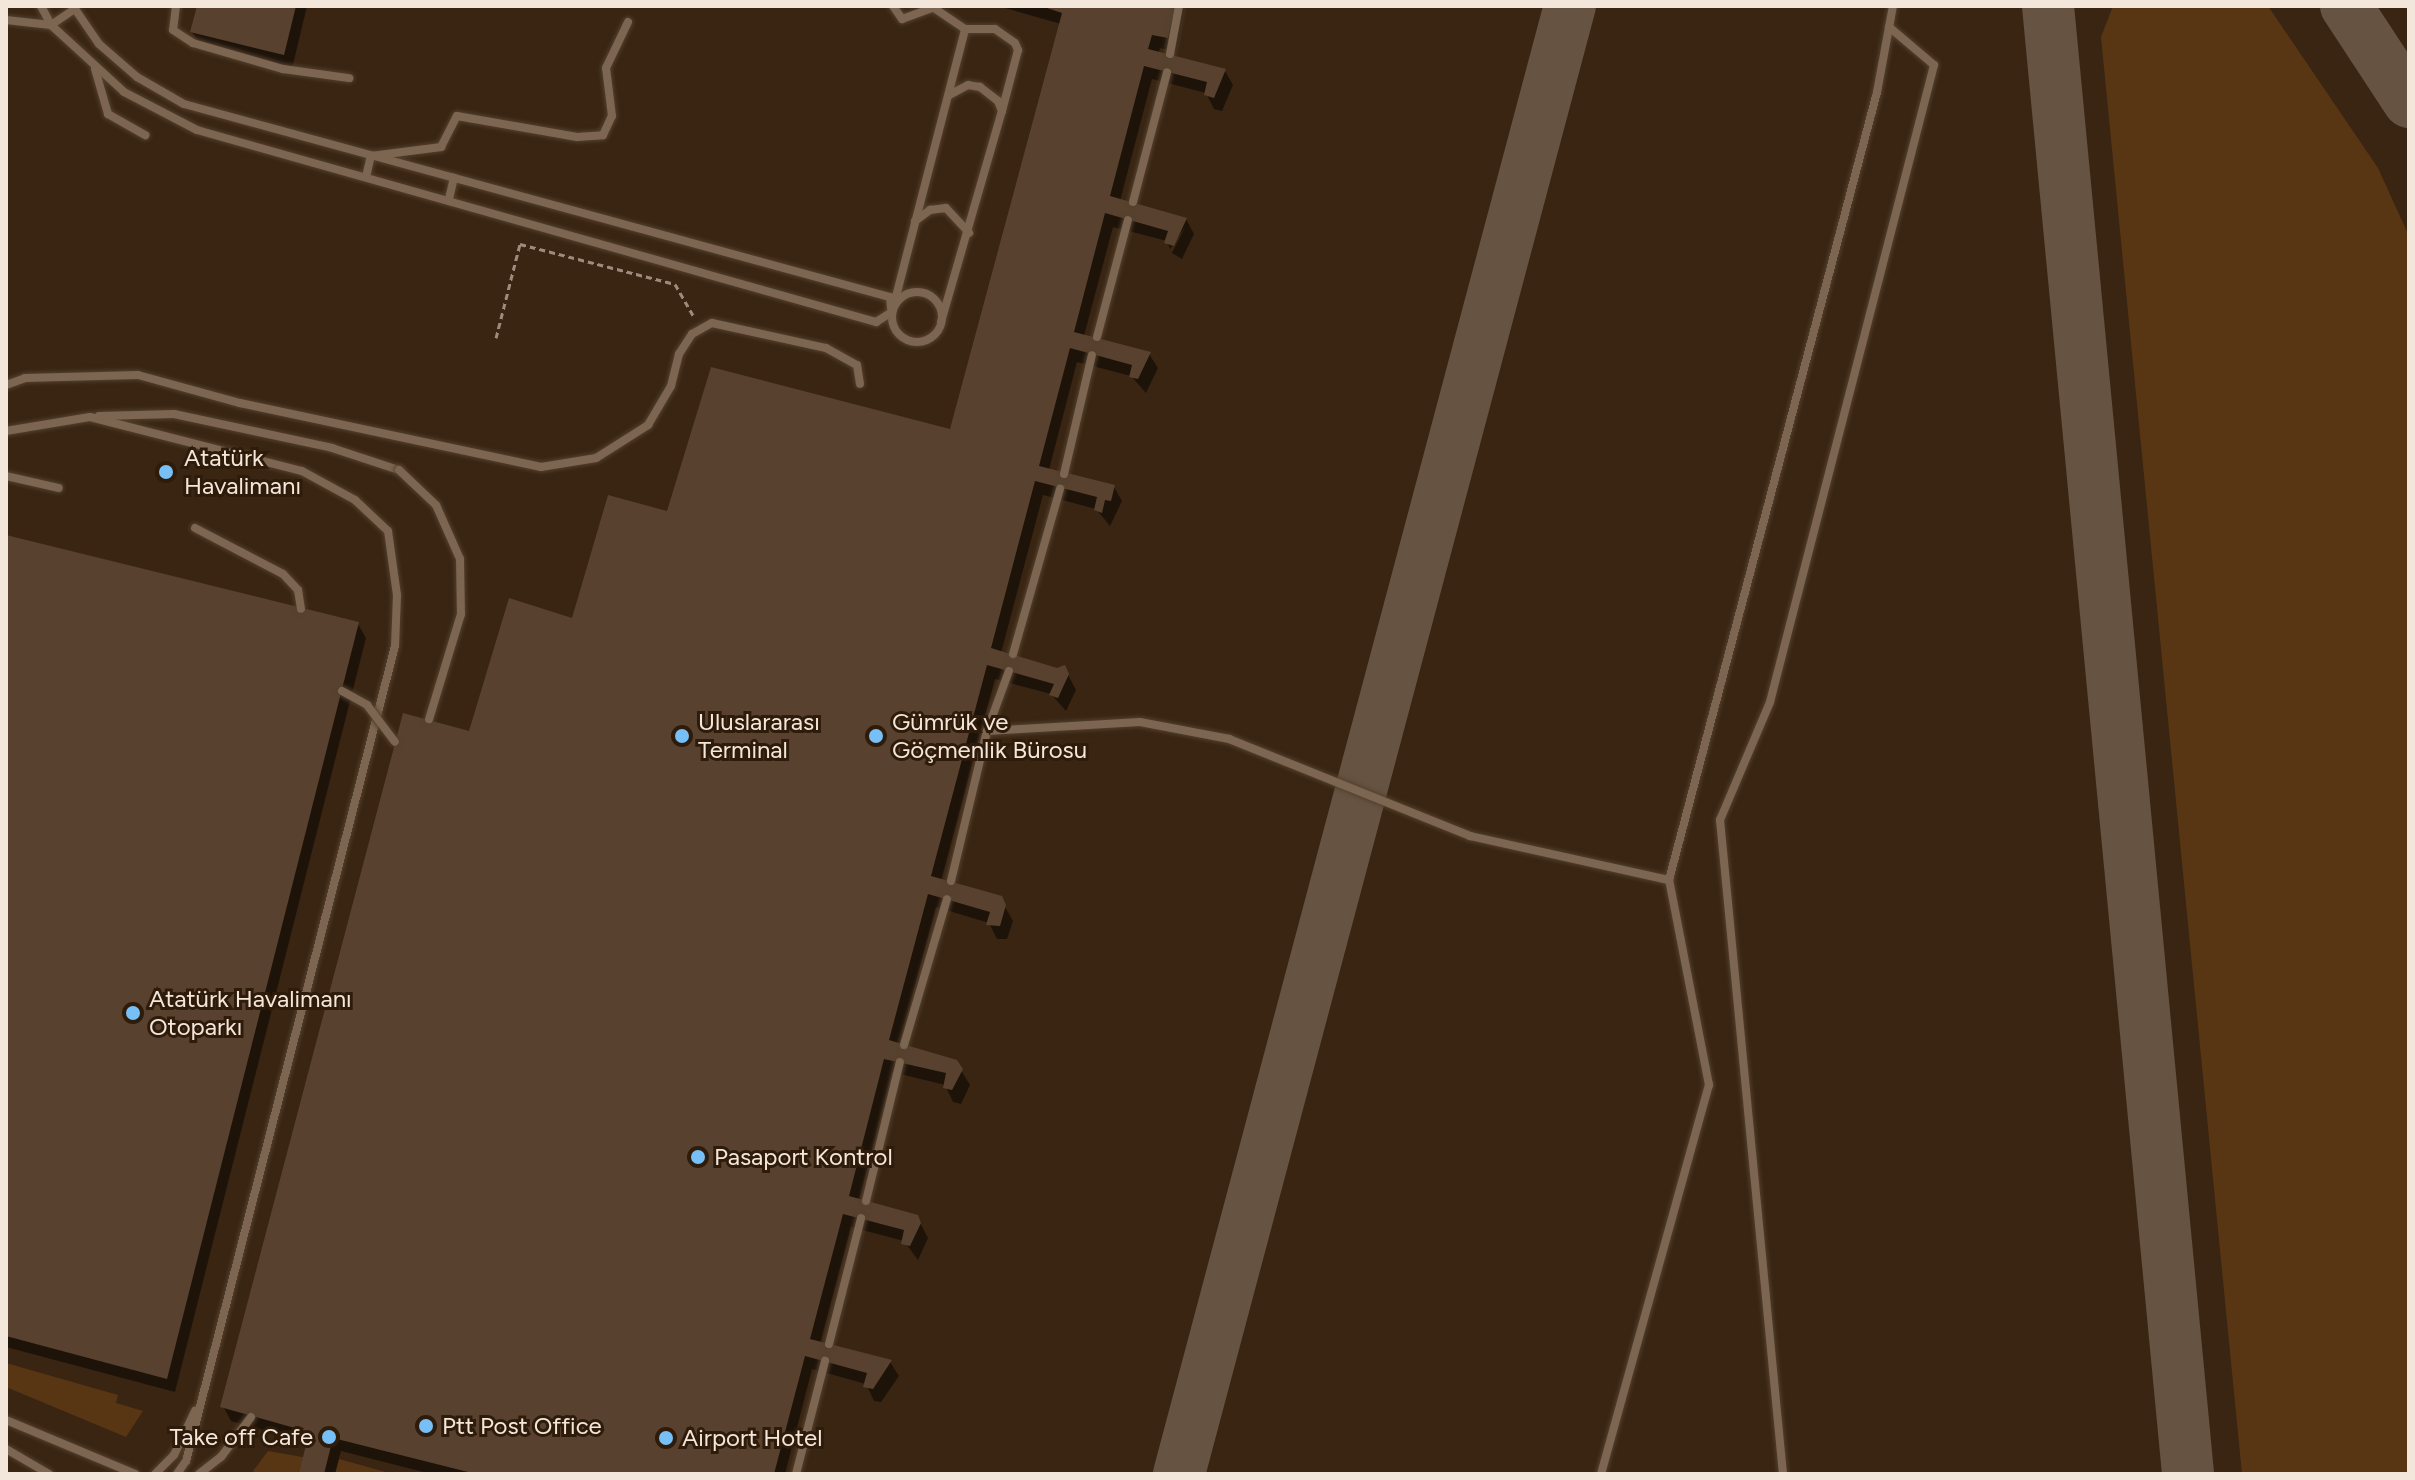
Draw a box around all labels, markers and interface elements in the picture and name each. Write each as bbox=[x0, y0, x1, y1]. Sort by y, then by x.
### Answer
place label: Atatürk Havalimanı bbox=[184, 444, 301, 500]
marker: Atatürk Havalimanı bbox=[155, 461, 177, 483]
place label: Uluslararası Terminal bbox=[698, 708, 820, 764]
place label: Gümrük ve Göçmenlik Bürosu bbox=[892, 708, 1087, 764]
marker: Uluslararası Terminal bbox=[673, 727, 691, 745]
marker: Gümrük ve Göçmenlik Bürosu bbox=[867, 727, 885, 745]
place label: Atatürk Havalimanı Otoparkı bbox=[149, 985, 352, 1041]
marker: Atatürk Havalimanı Otoparkı bbox=[124, 1004, 142, 1022]
place label: Pasaport Kontrol bbox=[714, 1143, 893, 1171]
marker: Pasaport Kontrol bbox=[689, 1148, 707, 1166]
place label: Ptt Post Office bbox=[442, 1412, 602, 1440]
marker: Ptt Post Office bbox=[417, 1417, 435, 1435]
place label: Take off Cafe bbox=[170, 1423, 313, 1451]
place label: Airport Hotel bbox=[682, 1424, 822, 1452]
marker: Take off Cafe bbox=[320, 1428, 338, 1446]
marker: Airport Hotel bbox=[657, 1429, 675, 1447]

